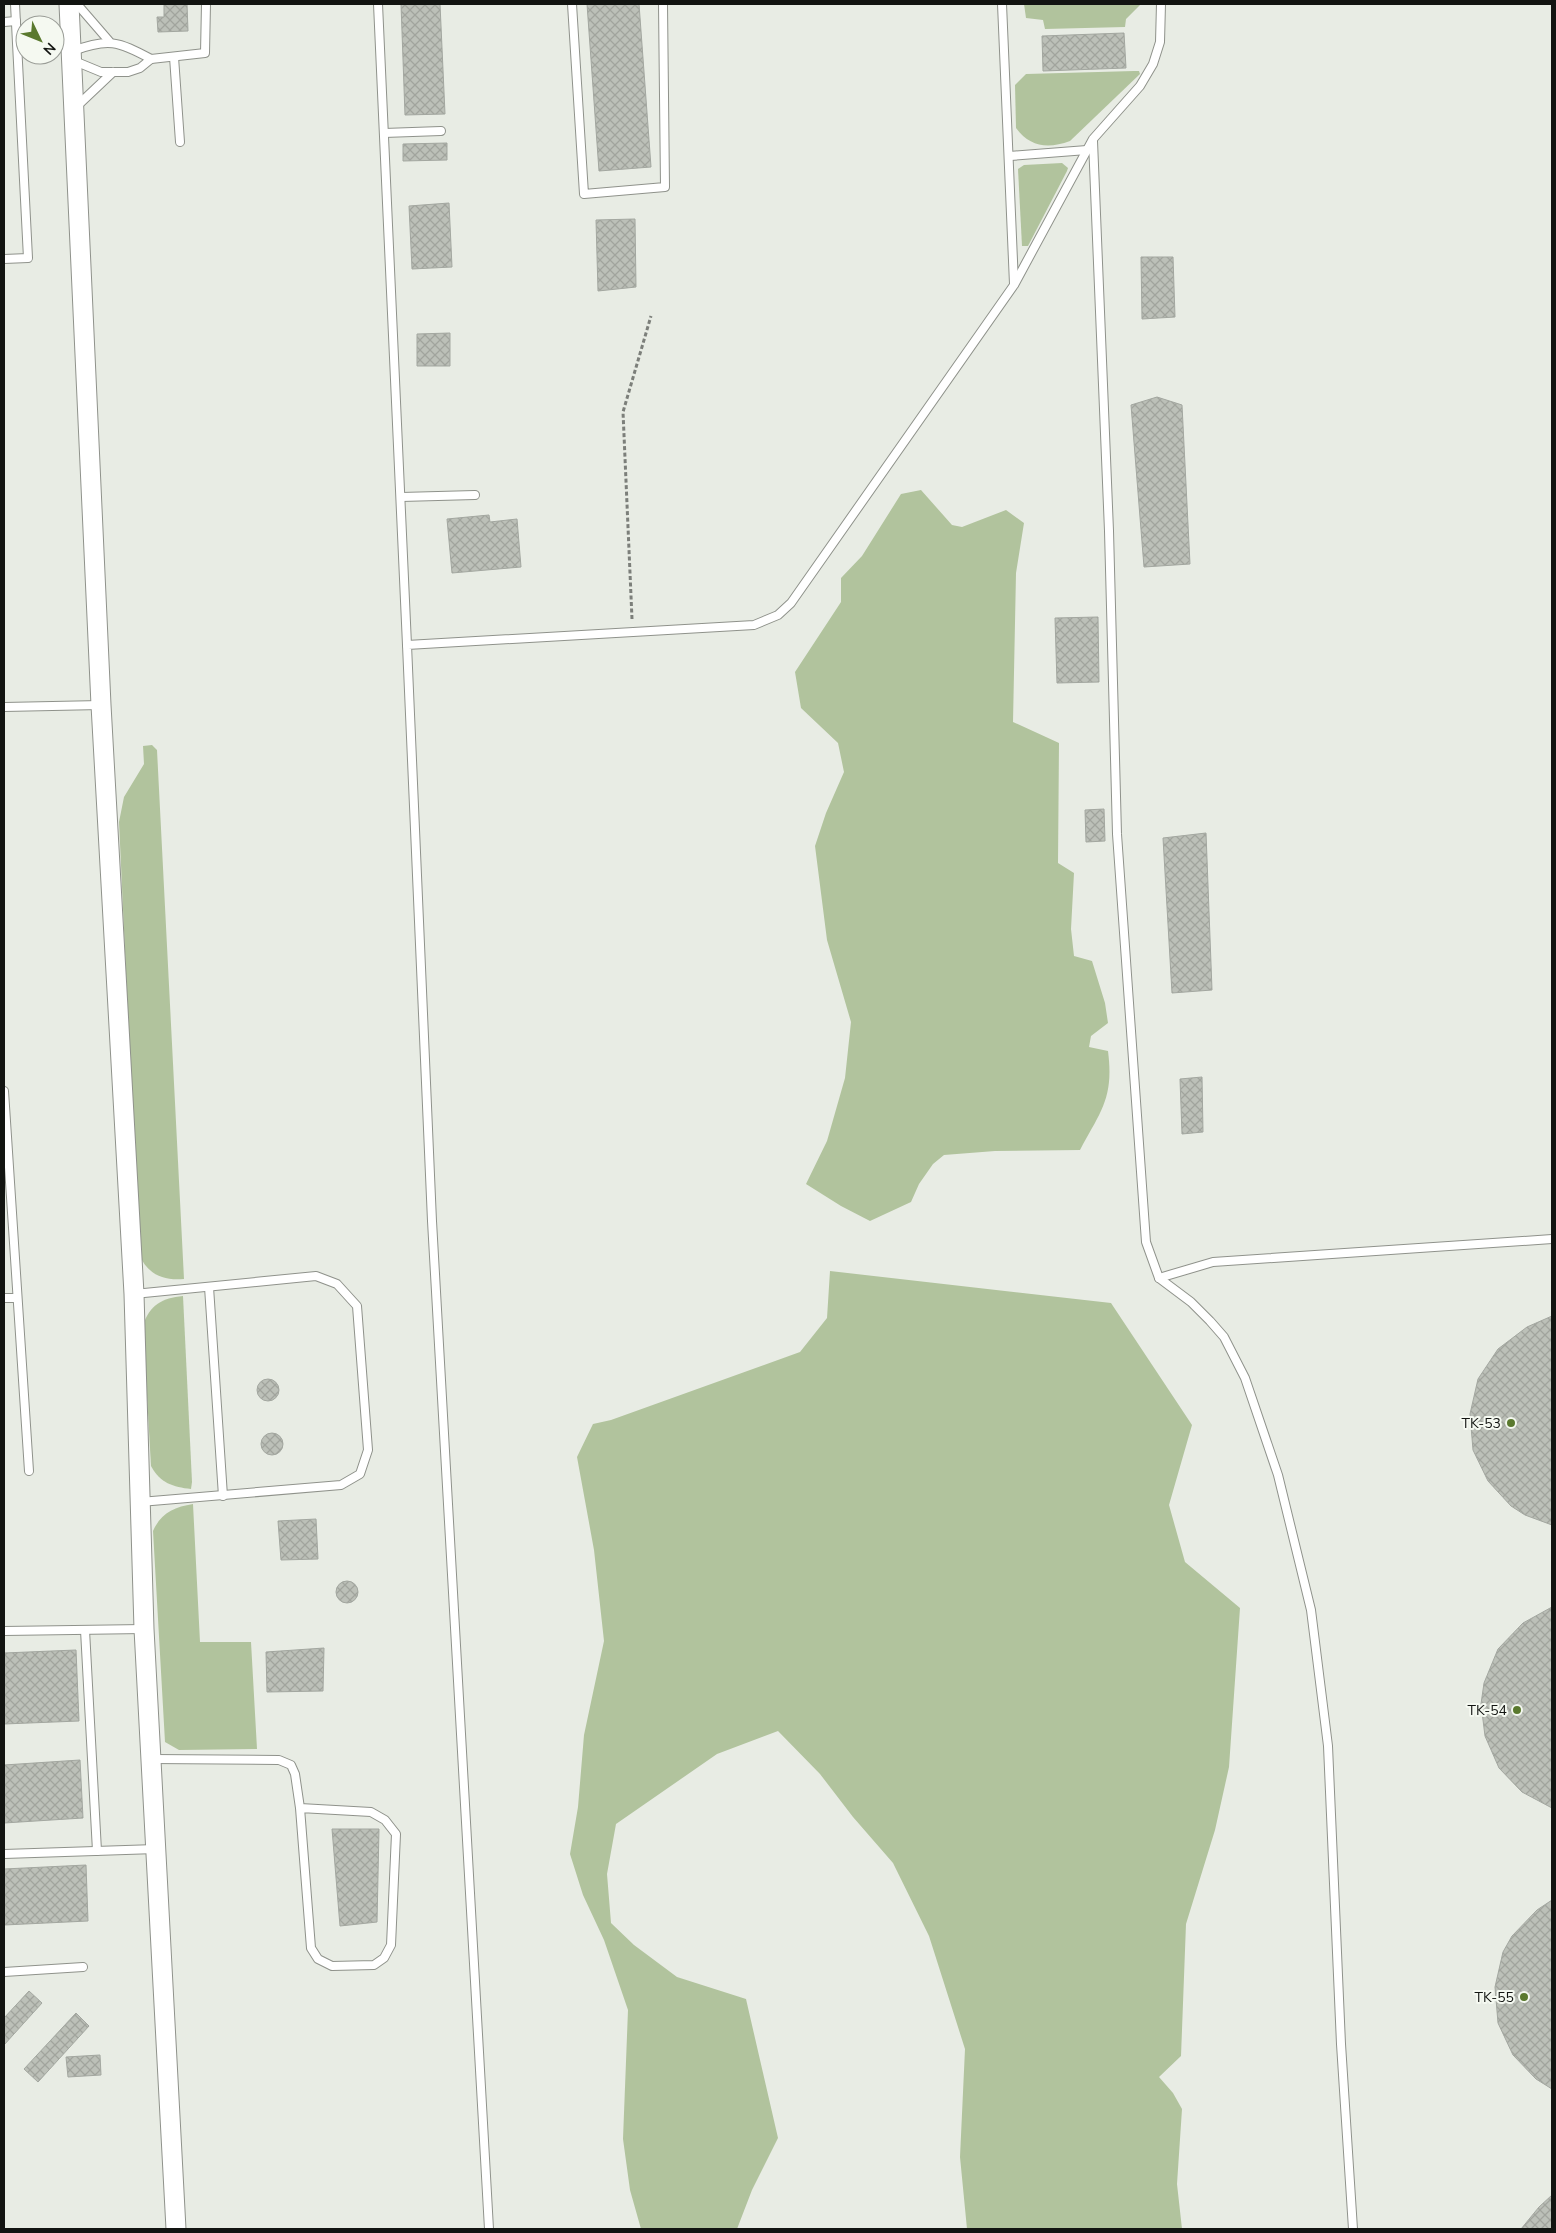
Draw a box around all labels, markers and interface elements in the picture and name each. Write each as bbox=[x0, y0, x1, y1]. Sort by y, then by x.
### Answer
north arrow bbox=[15, 15, 65, 65]
text: N bbox=[39, 38, 60, 59]
place label: TK-53 bbox=[1462, 1414, 1501, 1433]
marker: TK-53 bbox=[1505, 1417, 1517, 1429]
place label: TK-54 bbox=[1468, 1701, 1507, 1720]
marker: TK-54 bbox=[1511, 1704, 1523, 1716]
place label: TK-55 bbox=[1475, 1988, 1514, 2007]
marker: TK-55 bbox=[1518, 1991, 1530, 2003]

